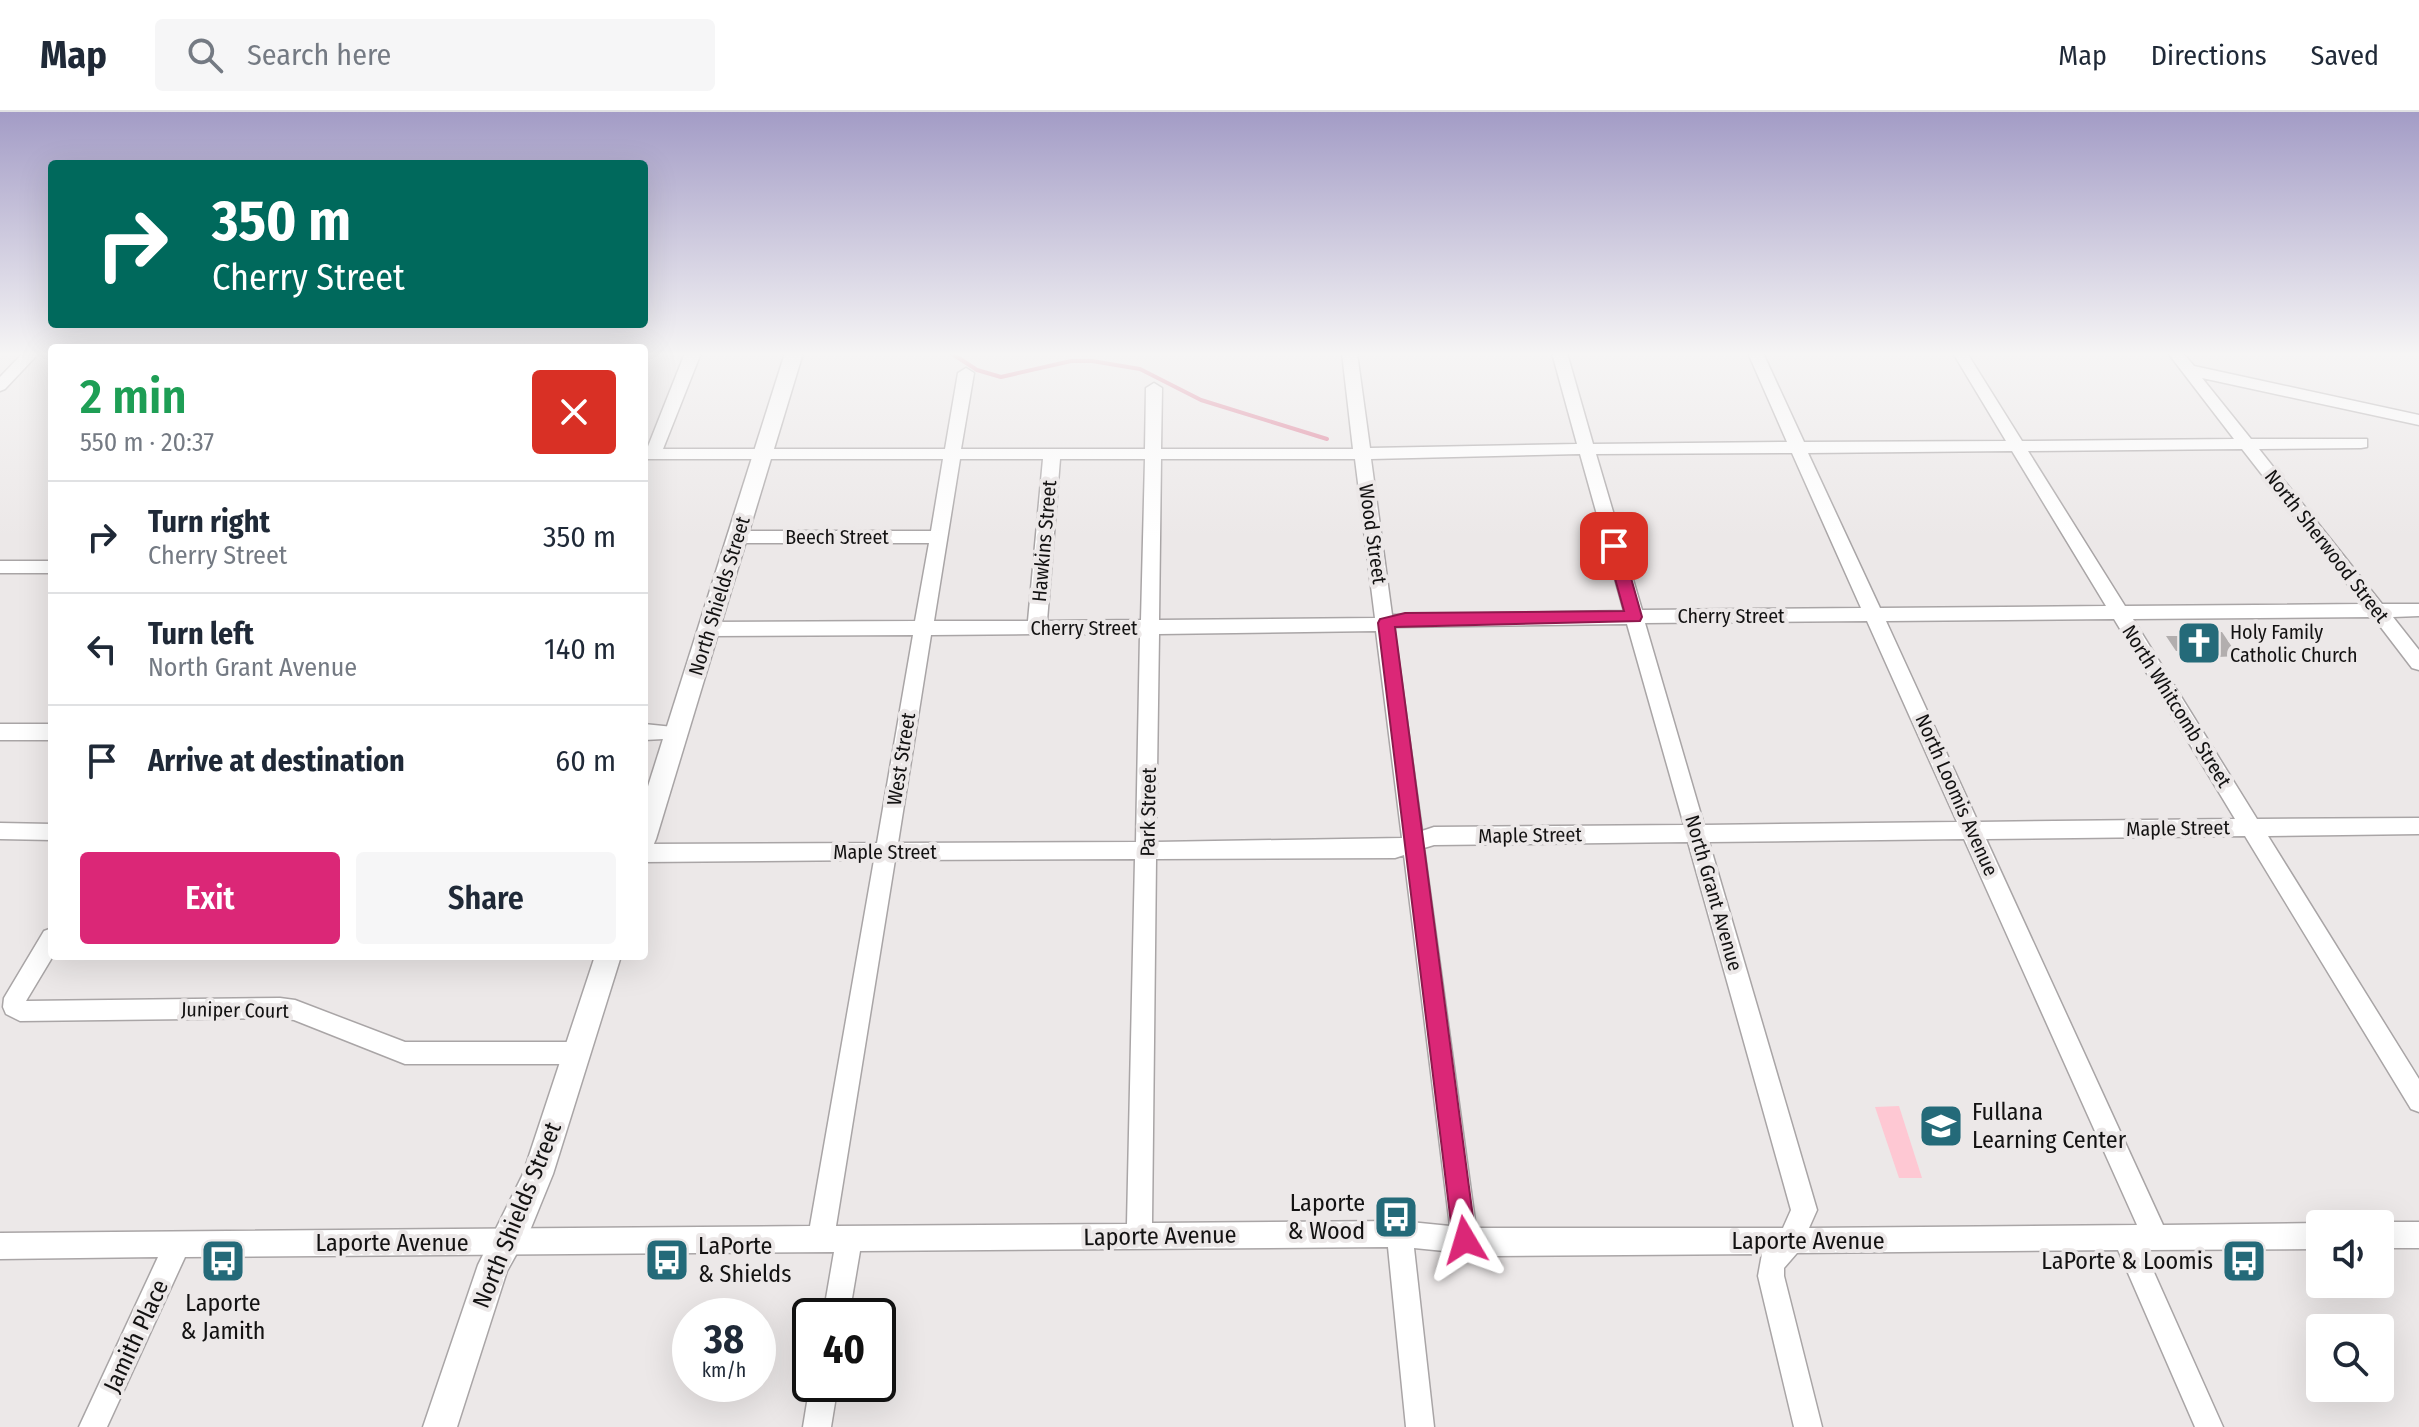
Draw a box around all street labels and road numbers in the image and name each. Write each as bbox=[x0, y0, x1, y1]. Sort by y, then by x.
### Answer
street label: North Sherwood Street bbox=[2260, 465, 2394, 628]
street label: Hawkins Street bbox=[1027, 479, 1061, 603]
street label: Wood Street bbox=[1354, 483, 1392, 586]
street label: North Shields Street bbox=[683, 513, 755, 678]
street label: Beech Street bbox=[785, 525, 889, 549]
street label: Cherry Street bbox=[1677, 604, 1785, 628]
street label: Cherry Street bbox=[1030, 616, 1138, 640]
street label: North Whitcomb Street bbox=[2117, 620, 2237, 792]
street label: West Street bbox=[882, 710, 920, 807]
street label: North Loomis Avenue bbox=[1911, 710, 2003, 880]
street label: Park Street bbox=[1135, 767, 1161, 857]
street label: North Grant Avenue bbox=[1680, 812, 1748, 974]
street label: Maple Street bbox=[2126, 815, 2230, 841]
street label: Maple Street bbox=[1478, 822, 1582, 848]
street label: Maple Street bbox=[833, 840, 937, 864]
street label: Juniper Court bbox=[181, 997, 290, 1023]
street label: North Shields Street bbox=[467, 1118, 567, 1312]
street label: Laporte Avenue bbox=[1083, 1221, 1237, 1251]
street label: Laporte Avenue bbox=[1731, 1227, 1885, 1255]
street label: Laporte Avenue bbox=[315, 1229, 469, 1257]
street label: Jamith Place bbox=[98, 1275, 174, 1397]

